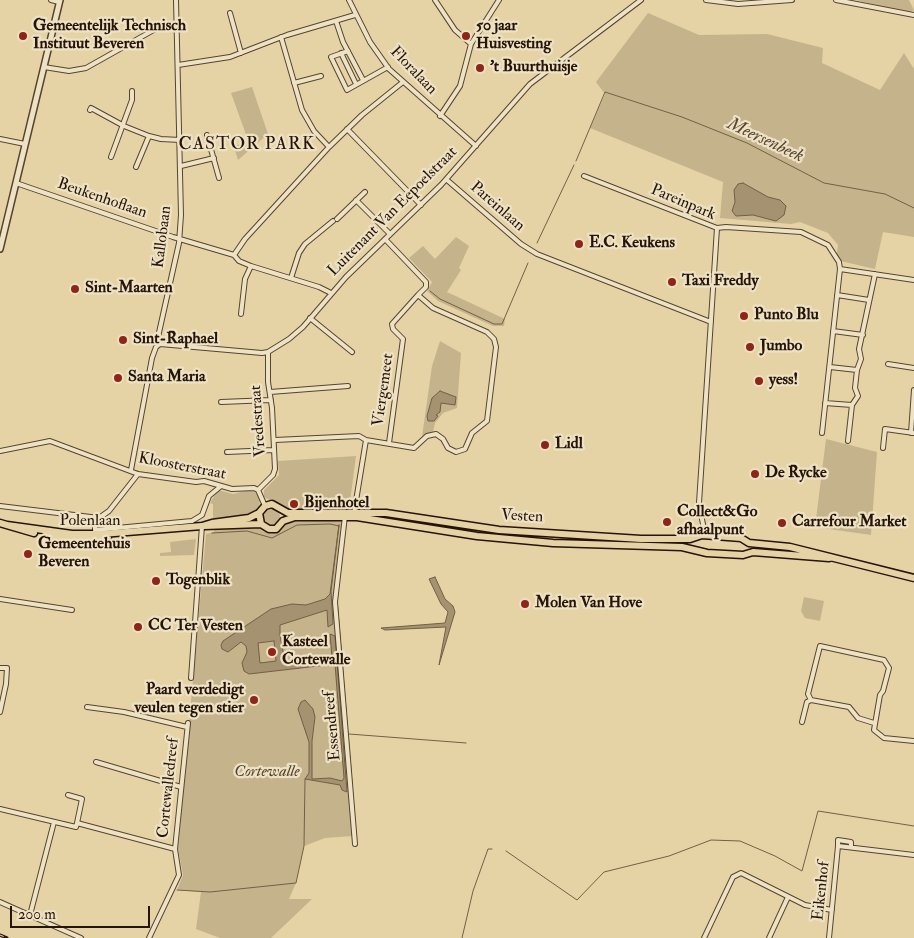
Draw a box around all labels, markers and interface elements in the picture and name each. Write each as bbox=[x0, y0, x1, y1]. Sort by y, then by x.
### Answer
place label: Gemeentelijk Technisch Instituut Beveren bbox=[33, 17, 186, 55]
place label: 50 jaar Huisvesting bbox=[476, 17, 551, 55]
marker: Gemeentelijk Technisch Instituut Beveren bbox=[17, 30, 29, 42]
marker: 50 jaar Huisvesting bbox=[460, 30, 472, 42]
street label: Floralaan bbox=[385, 43, 441, 99]
place label: 't Buurthuisje bbox=[490, 58, 577, 78]
marker: 't Buurthuisje bbox=[474, 62, 486, 74]
water label: Meersenbeek bbox=[723, 114, 807, 168]
district label: CASTOR PARK bbox=[177, 134, 317, 156]
street label: Luitenant Van Eepoelstraat bbox=[324, 143, 462, 281]
street label: Beukenhoflaan bbox=[55, 175, 149, 223]
street label: Pareinlaan bbox=[466, 178, 528, 236]
street label: Pareinpark bbox=[648, 181, 718, 225]
street label: Kallobaan bbox=[150, 205, 176, 269]
place label: E.C. Keukens bbox=[589, 234, 675, 254]
marker: E.C. Keukens bbox=[573, 238, 585, 250]
place label: Taxi Freddy bbox=[682, 272, 758, 292]
marker: Taxi Freddy bbox=[666, 276, 678, 288]
place label: Sint-Maarten bbox=[85, 279, 173, 299]
marker: Sint-Maarten bbox=[69, 283, 81, 295]
place label: Punto Blu bbox=[754, 306, 819, 326]
marker: Punto Blu bbox=[738, 310, 750, 322]
place label: Sint-Raphael bbox=[133, 330, 218, 350]
marker: Sint-Raphael bbox=[117, 334, 129, 346]
place label: Jumbo bbox=[760, 337, 802, 357]
marker: Jumbo bbox=[744, 341, 756, 353]
street label: Viergemeet bbox=[369, 352, 399, 428]
place label: Santa Maria bbox=[128, 368, 206, 388]
place label: yess! bbox=[769, 371, 798, 391]
marker: Santa Maria bbox=[112, 372, 124, 384]
marker: yess! bbox=[753, 375, 765, 387]
street label: Vredestraat bbox=[247, 384, 271, 458]
place label: Lidl bbox=[555, 435, 583, 455]
marker: Lidl bbox=[539, 439, 551, 451]
street label: Kloosterstraat bbox=[137, 449, 227, 485]
place label: De Rycke bbox=[765, 464, 827, 484]
marker: De Rycke bbox=[749, 468, 761, 480]
place label: Bijenhotel bbox=[304, 494, 369, 514]
marker: Bijenhotel bbox=[288, 498, 300, 510]
place label: Collect&Go afhaalpunt bbox=[677, 503, 757, 541]
street label: Vesten bbox=[500, 506, 544, 528]
street label: Polenlaan bbox=[59, 512, 121, 532]
place label: Carrefour Market bbox=[792, 513, 906, 533]
marker: Collect&Go afhaalpunt bbox=[661, 516, 673, 528]
marker: Carrefour Market bbox=[776, 517, 788, 529]
place label: Gemeentehuis Beveren bbox=[38, 535, 130, 573]
marker: Gemeentehuis Beveren bbox=[22, 548, 34, 560]
place label: Togenblik bbox=[166, 571, 230, 591]
marker: Togenblik bbox=[150, 575, 162, 587]
place label: Molen Van Hove bbox=[535, 594, 642, 614]
marker: Molen Van Hove bbox=[519, 598, 531, 610]
place label: CC Ter Vesten bbox=[148, 617, 243, 637]
marker: CC Ter Vesten bbox=[132, 621, 144, 633]
place label: Kasteel Cortewalle bbox=[282, 633, 350, 671]
marker: Kasteel Cortewalle bbox=[266, 646, 278, 658]
place label: Paard verdedigt veulen tegen stier bbox=[134, 681, 244, 719]
street label: Essendreef bbox=[320, 690, 346, 762]
marker: Paard verdedigt veulen tegen stier bbox=[248, 694, 260, 706]
street label: Cortewalledreef bbox=[154, 737, 184, 839]
park label: Cortewalle bbox=[234, 763, 300, 783]
street label: Eikenhof bbox=[809, 860, 835, 922]
scale bar bbox=[12, 896, 152, 928]
text: 200 m bbox=[18, 905, 56, 924]

